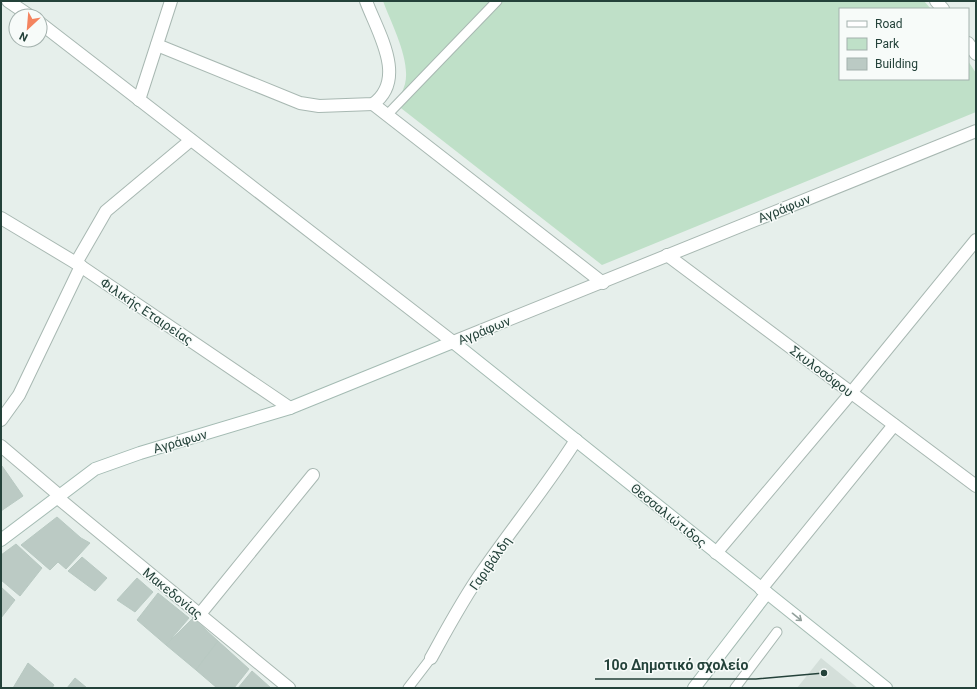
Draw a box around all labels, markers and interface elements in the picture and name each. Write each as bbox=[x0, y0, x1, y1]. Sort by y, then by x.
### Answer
north arrow bbox=[8, 8, 48, 48]
legend bbox=[839, 8, 969, 80]
text: Road bbox=[875, 17, 903, 31]
text: N bbox=[17, 29, 30, 44]
text: Park bbox=[875, 37, 900, 51]
text: Building bbox=[875, 57, 918, 71]
street label: Αγράφων bbox=[756, 191, 813, 226]
street label: Φιλικής Εταιρείας bbox=[98, 275, 196, 348]
street label: Αγράφων bbox=[456, 313, 513, 348]
street label: Σκυλοσόφου bbox=[787, 343, 856, 400]
street label: Αγράφων bbox=[151, 426, 209, 456]
street label: Θεσσαλιώτιδος bbox=[628, 480, 710, 550]
street label: Γαριβάλδη bbox=[466, 534, 514, 593]
street label: Μακεδονίας bbox=[140, 565, 206, 622]
one-way arrow bbox=[792, 613, 803, 622]
callout: 10ο Δημοτικό σχολείο bbox=[595, 653, 756, 679]
text: 10ο Δημοτικό σχολείο bbox=[604, 657, 749, 674]

